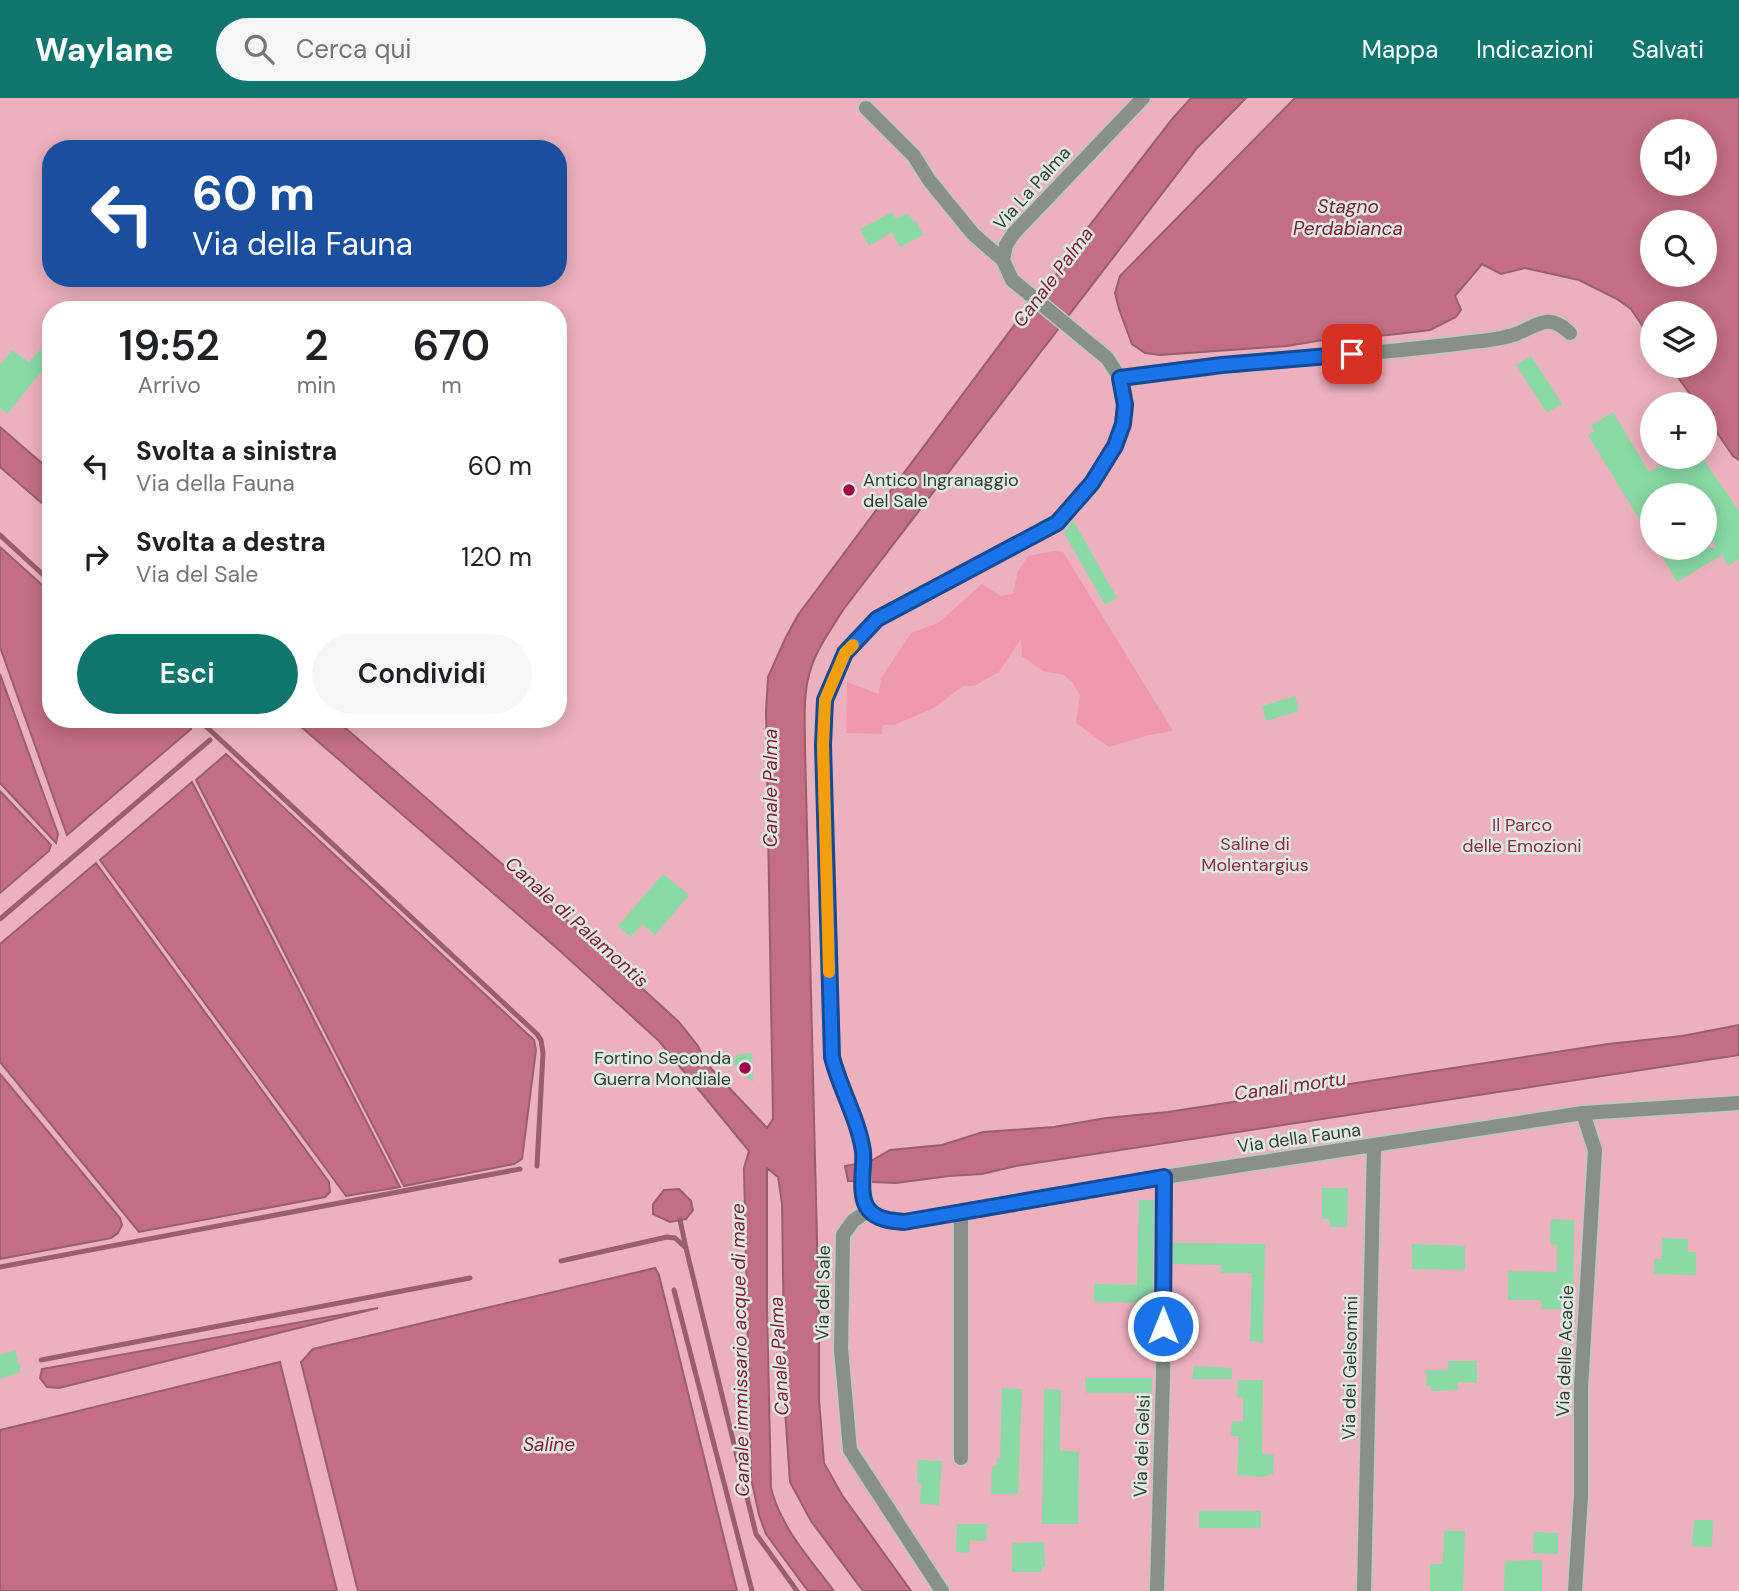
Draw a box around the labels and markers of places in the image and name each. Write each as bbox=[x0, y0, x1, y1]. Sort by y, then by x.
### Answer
pin bbox=[1322, 324, 1382, 384]
place label: Antico Ingranaggio del Sale bbox=[863, 468, 1019, 513]
marker: Antico Ingranaggio del Sale bbox=[841, 482, 857, 498]
place label: Fortino Seconda Guerra Mondiale bbox=[593, 1046, 731, 1091]
marker: Fortino Seconda Guerra Mondiale bbox=[737, 1060, 753, 1076]

